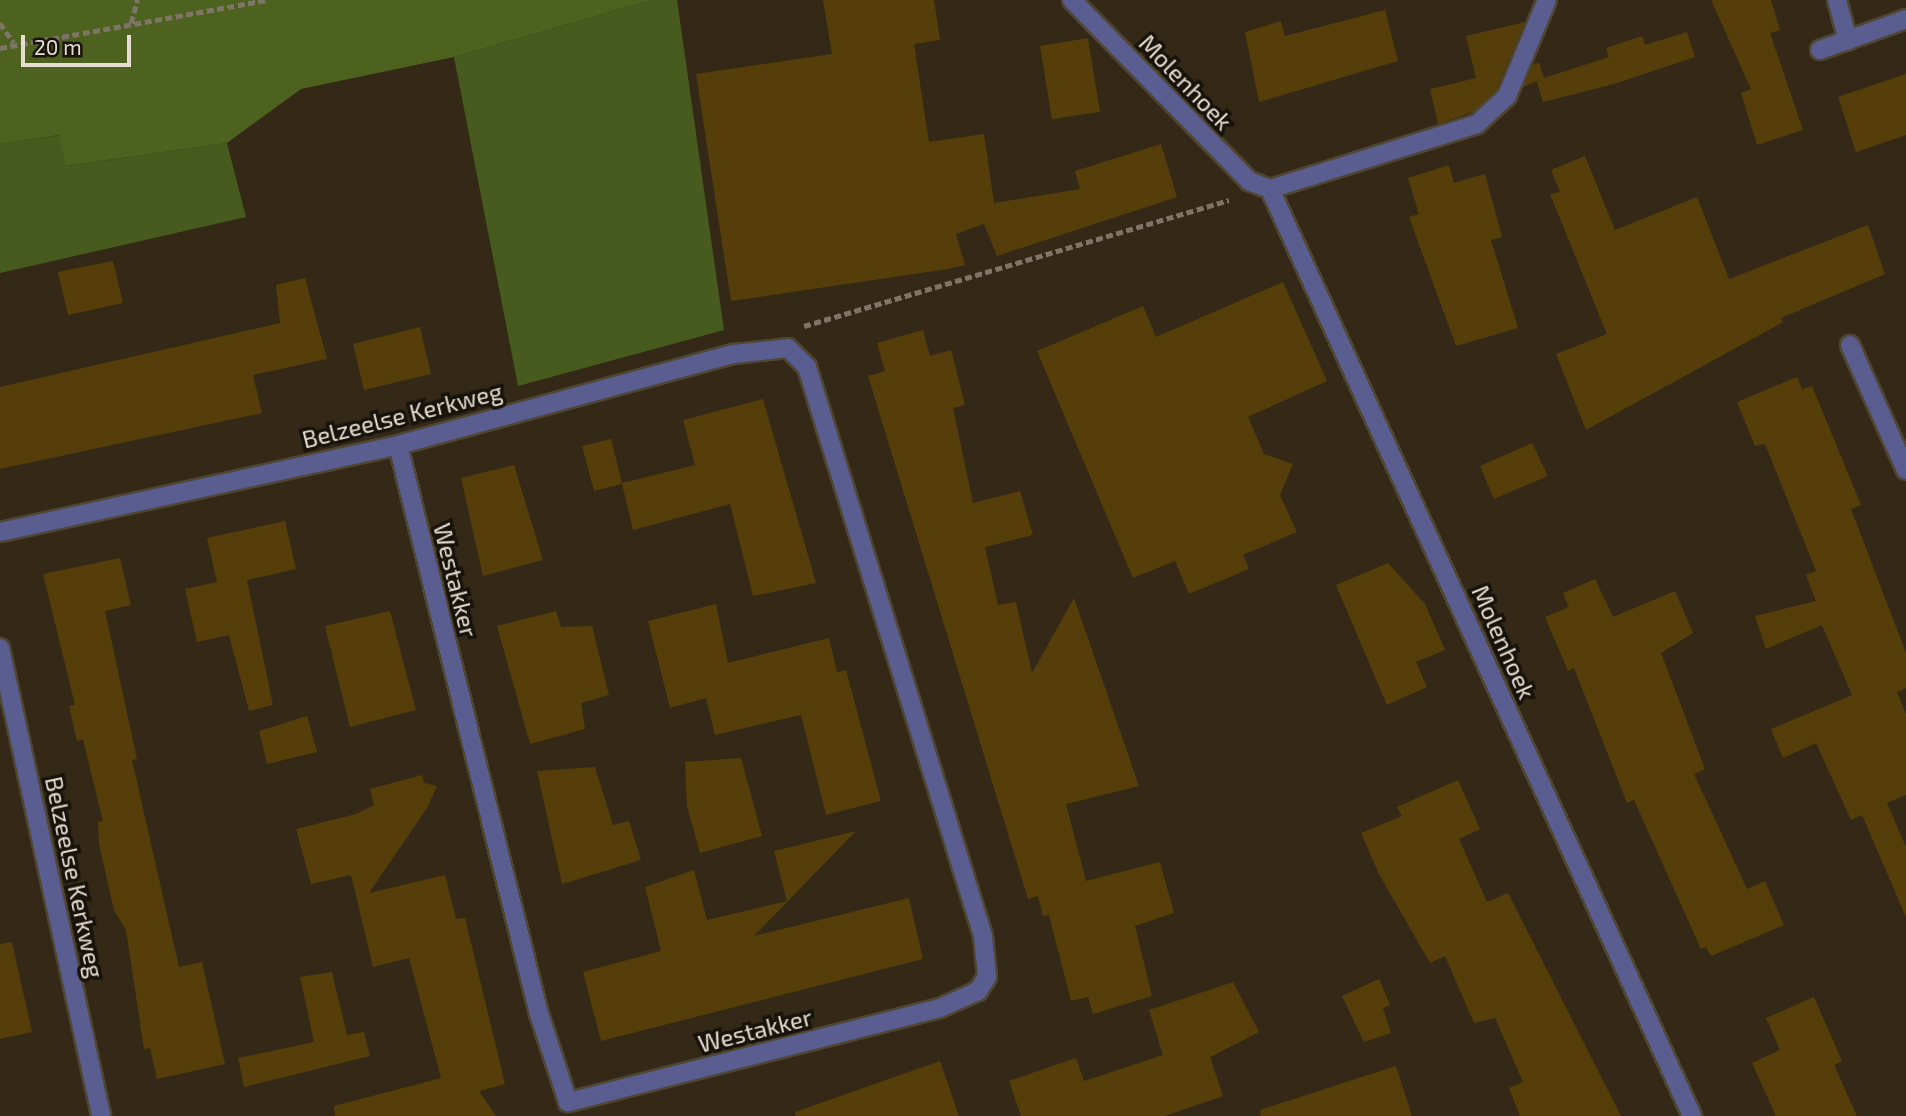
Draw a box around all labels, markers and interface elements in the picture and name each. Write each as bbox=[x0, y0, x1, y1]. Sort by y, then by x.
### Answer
scale bar bbox=[24, 21, 135, 65]
street label: Molenhoek bbox=[1134, 28, 1238, 136]
text: 20 m bbox=[34, 34, 82, 59]
street label: Belzeelse Kerkweg bbox=[299, 376, 505, 454]
street label: Westakker bbox=[428, 520, 484, 640]
street label: Molenhoek bbox=[1466, 581, 1542, 703]
street label: Belzeelse Kerkweg bbox=[40, 774, 110, 980]
street label: Westakker bbox=[695, 1002, 815, 1058]

